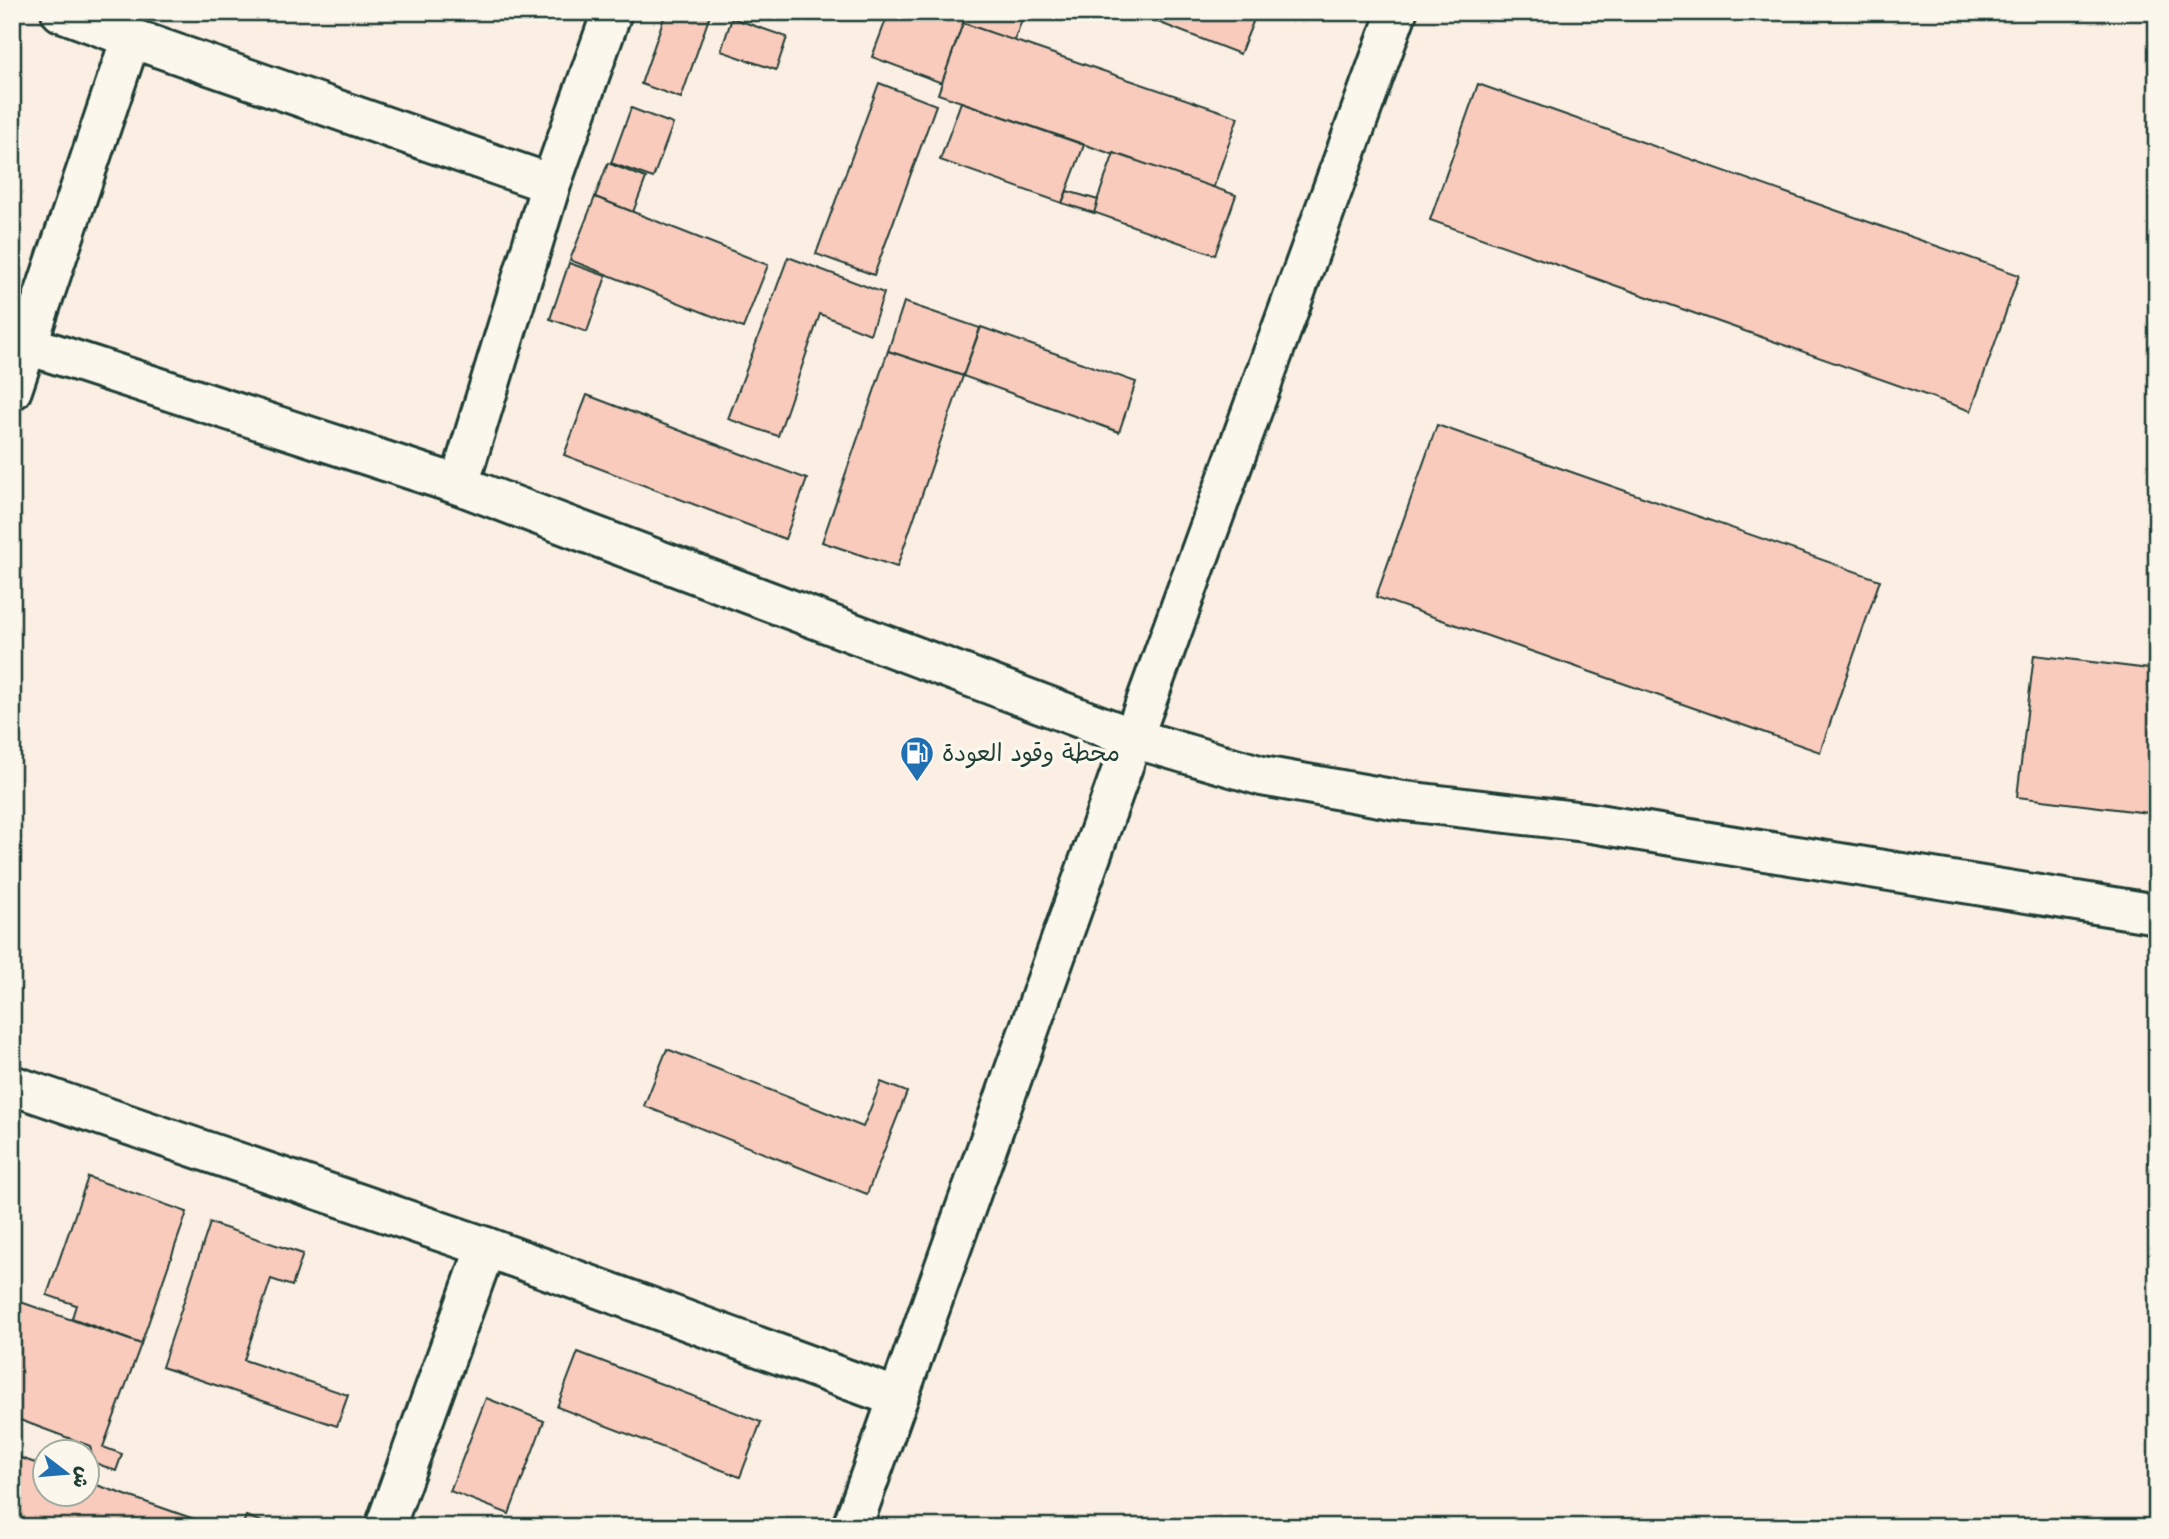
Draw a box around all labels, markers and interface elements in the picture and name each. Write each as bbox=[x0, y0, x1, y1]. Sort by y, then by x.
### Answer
fuel station icon: محطة وقود العودة bbox=[898, 734, 936, 783]
place label: محطة وقود العودة bbox=[942, 739, 1120, 769]
north arrow bbox=[32, 1438, 102, 1508]
text: ش bbox=[68, 1464, 95, 1491]

